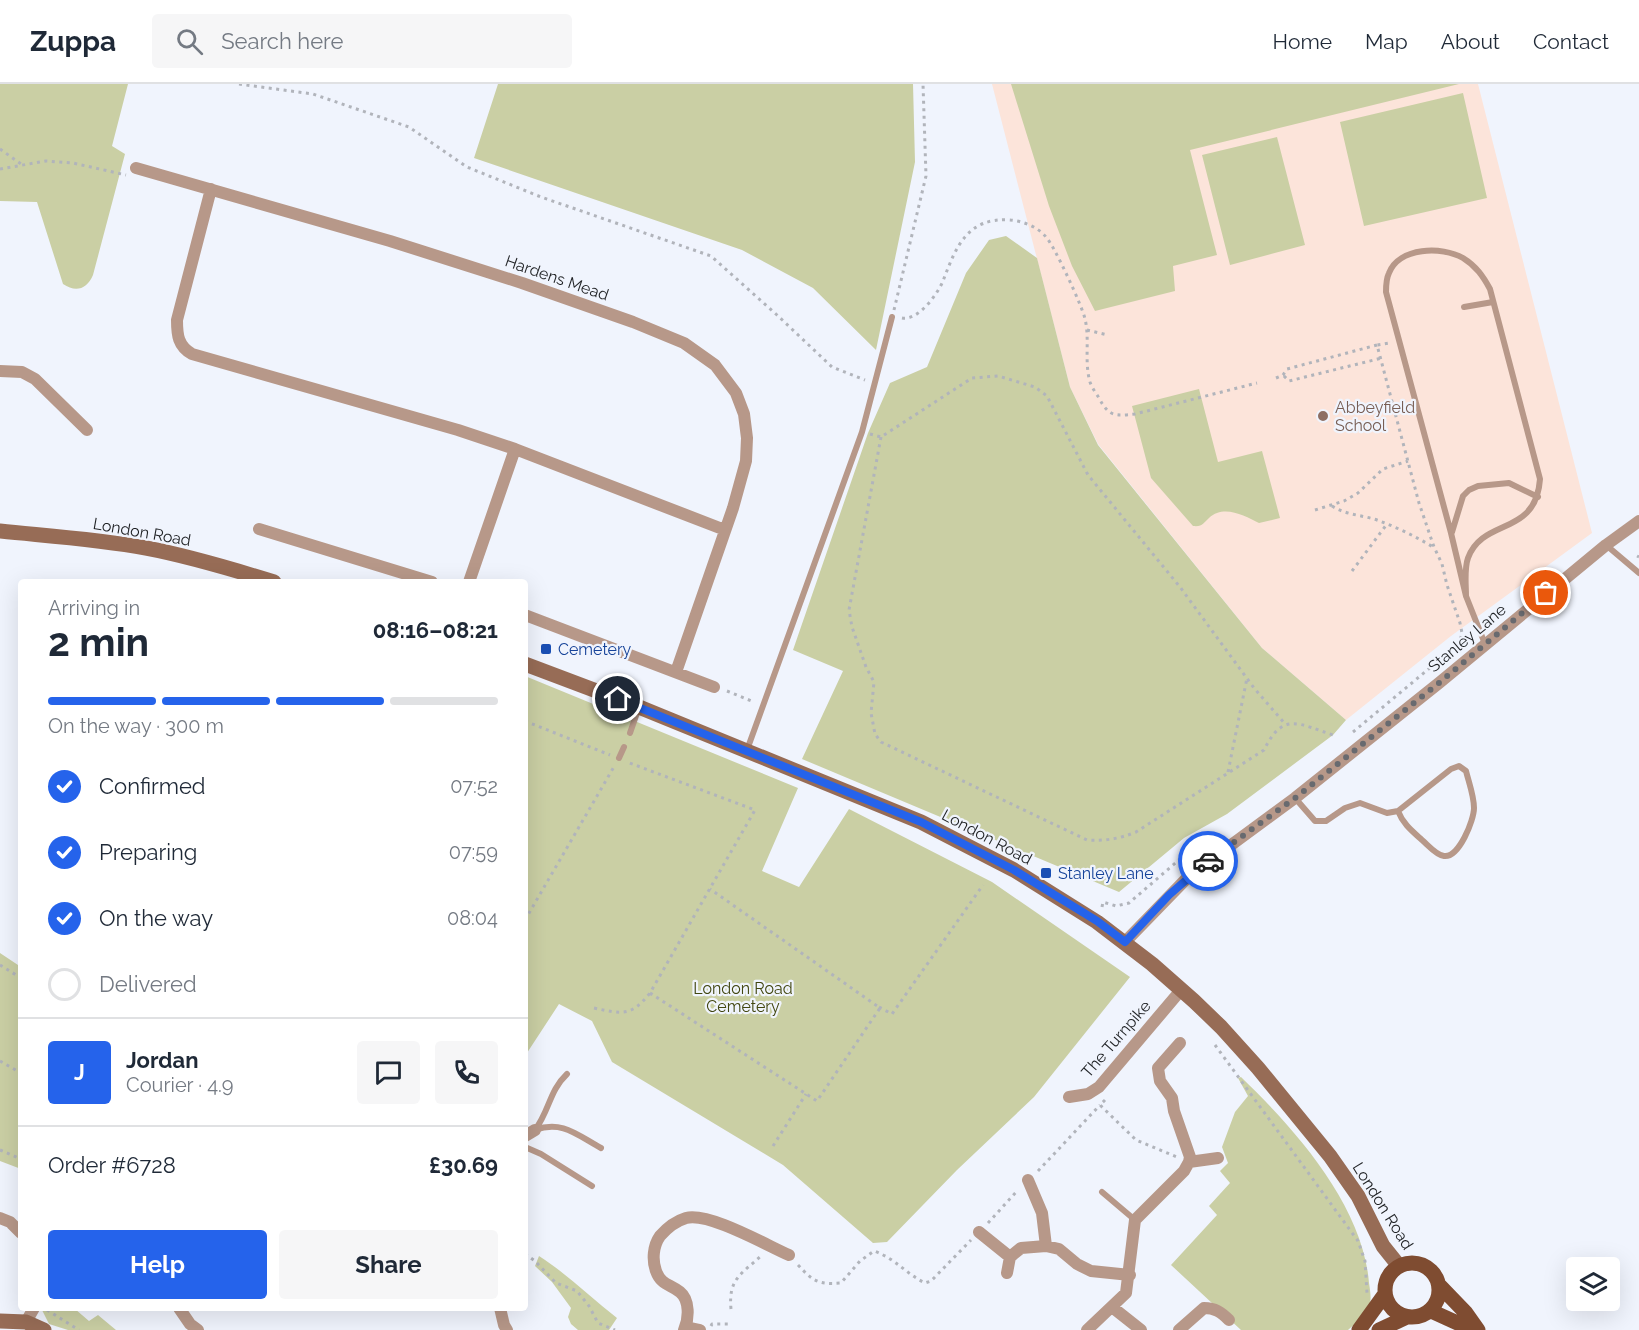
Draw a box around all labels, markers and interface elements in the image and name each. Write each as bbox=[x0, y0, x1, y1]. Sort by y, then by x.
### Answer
search box bbox=[152, 14, 572, 68]
text: Zuppa bbox=[30, 25, 116, 58]
icon: search bbox=[173, 25, 206, 58]
text: Search here bbox=[221, 28, 343, 54]
text: Home bbox=[1273, 29, 1332, 54]
text: Map bbox=[1365, 29, 1408, 54]
text: About bbox=[1441, 29, 1500, 54]
text: Contact bbox=[1533, 29, 1609, 54]
street label: Hardens Mead bbox=[503, 251, 611, 305]
place label: Abbeyfield School bbox=[1335, 398, 1415, 435]
marker: Abbeyfield School bbox=[1316, 409, 1330, 423]
street label: London Road bbox=[91, 514, 193, 550]
pin bbox=[1520, 567, 1571, 618]
icon: bag bbox=[1529, 576, 1562, 609]
text: Arriving in bbox=[48, 596, 140, 620]
street label: Stanley Lane bbox=[1424, 600, 1510, 676]
text: 08:16–08:21 bbox=[373, 617, 498, 643]
text: 2 min bbox=[48, 619, 149, 665]
place label: Cemetery bbox=[558, 640, 632, 659]
marker: Cemetery bbox=[539, 642, 553, 656]
pin bbox=[592, 673, 643, 724]
icon: home bbox=[601, 682, 634, 715]
text: On the way · 300 m bbox=[48, 714, 224, 738]
icon: check bbox=[48, 770, 81, 803]
text: Confirmed bbox=[99, 773, 206, 799]
text: 07:52 bbox=[450, 774, 498, 798]
street label: London Road bbox=[939, 805, 1035, 869]
courier bbox=[1178, 831, 1238, 891]
icon: check bbox=[48, 836, 81, 869]
text: Preparing bbox=[99, 839, 197, 865]
text: 07:59 bbox=[449, 840, 498, 864]
icon: car bbox=[1192, 845, 1225, 878]
place label: Stanley Lane bbox=[1058, 864, 1154, 883]
marker: Stanley Lane bbox=[1039, 866, 1053, 880]
icon: check bbox=[48, 902, 81, 935]
text: On the way bbox=[99, 905, 213, 931]
text: 08:04 bbox=[447, 906, 498, 930]
text: Delivered bbox=[99, 971, 197, 997]
park label: London Road Cemetery bbox=[693, 979, 793, 1016]
street label: The Turnpike bbox=[1077, 997, 1155, 1081]
button: chat bbox=[357, 1041, 420, 1104]
button: phone bbox=[435, 1041, 498, 1104]
text: Jordan bbox=[126, 1047, 198, 1073]
text: J bbox=[74, 1059, 85, 1085]
text: Courier · 4.9 bbox=[126, 1073, 234, 1097]
text: Order #6728 bbox=[48, 1152, 176, 1178]
text: £30.69 bbox=[429, 1152, 498, 1178]
street label: London Road bbox=[1349, 1159, 1417, 1253]
button: Help bbox=[48, 1230, 267, 1299]
button: Share bbox=[279, 1230, 498, 1299]
map controls bbox=[1566, 1257, 1620, 1311]
button: layers bbox=[1566, 1257, 1620, 1311]

